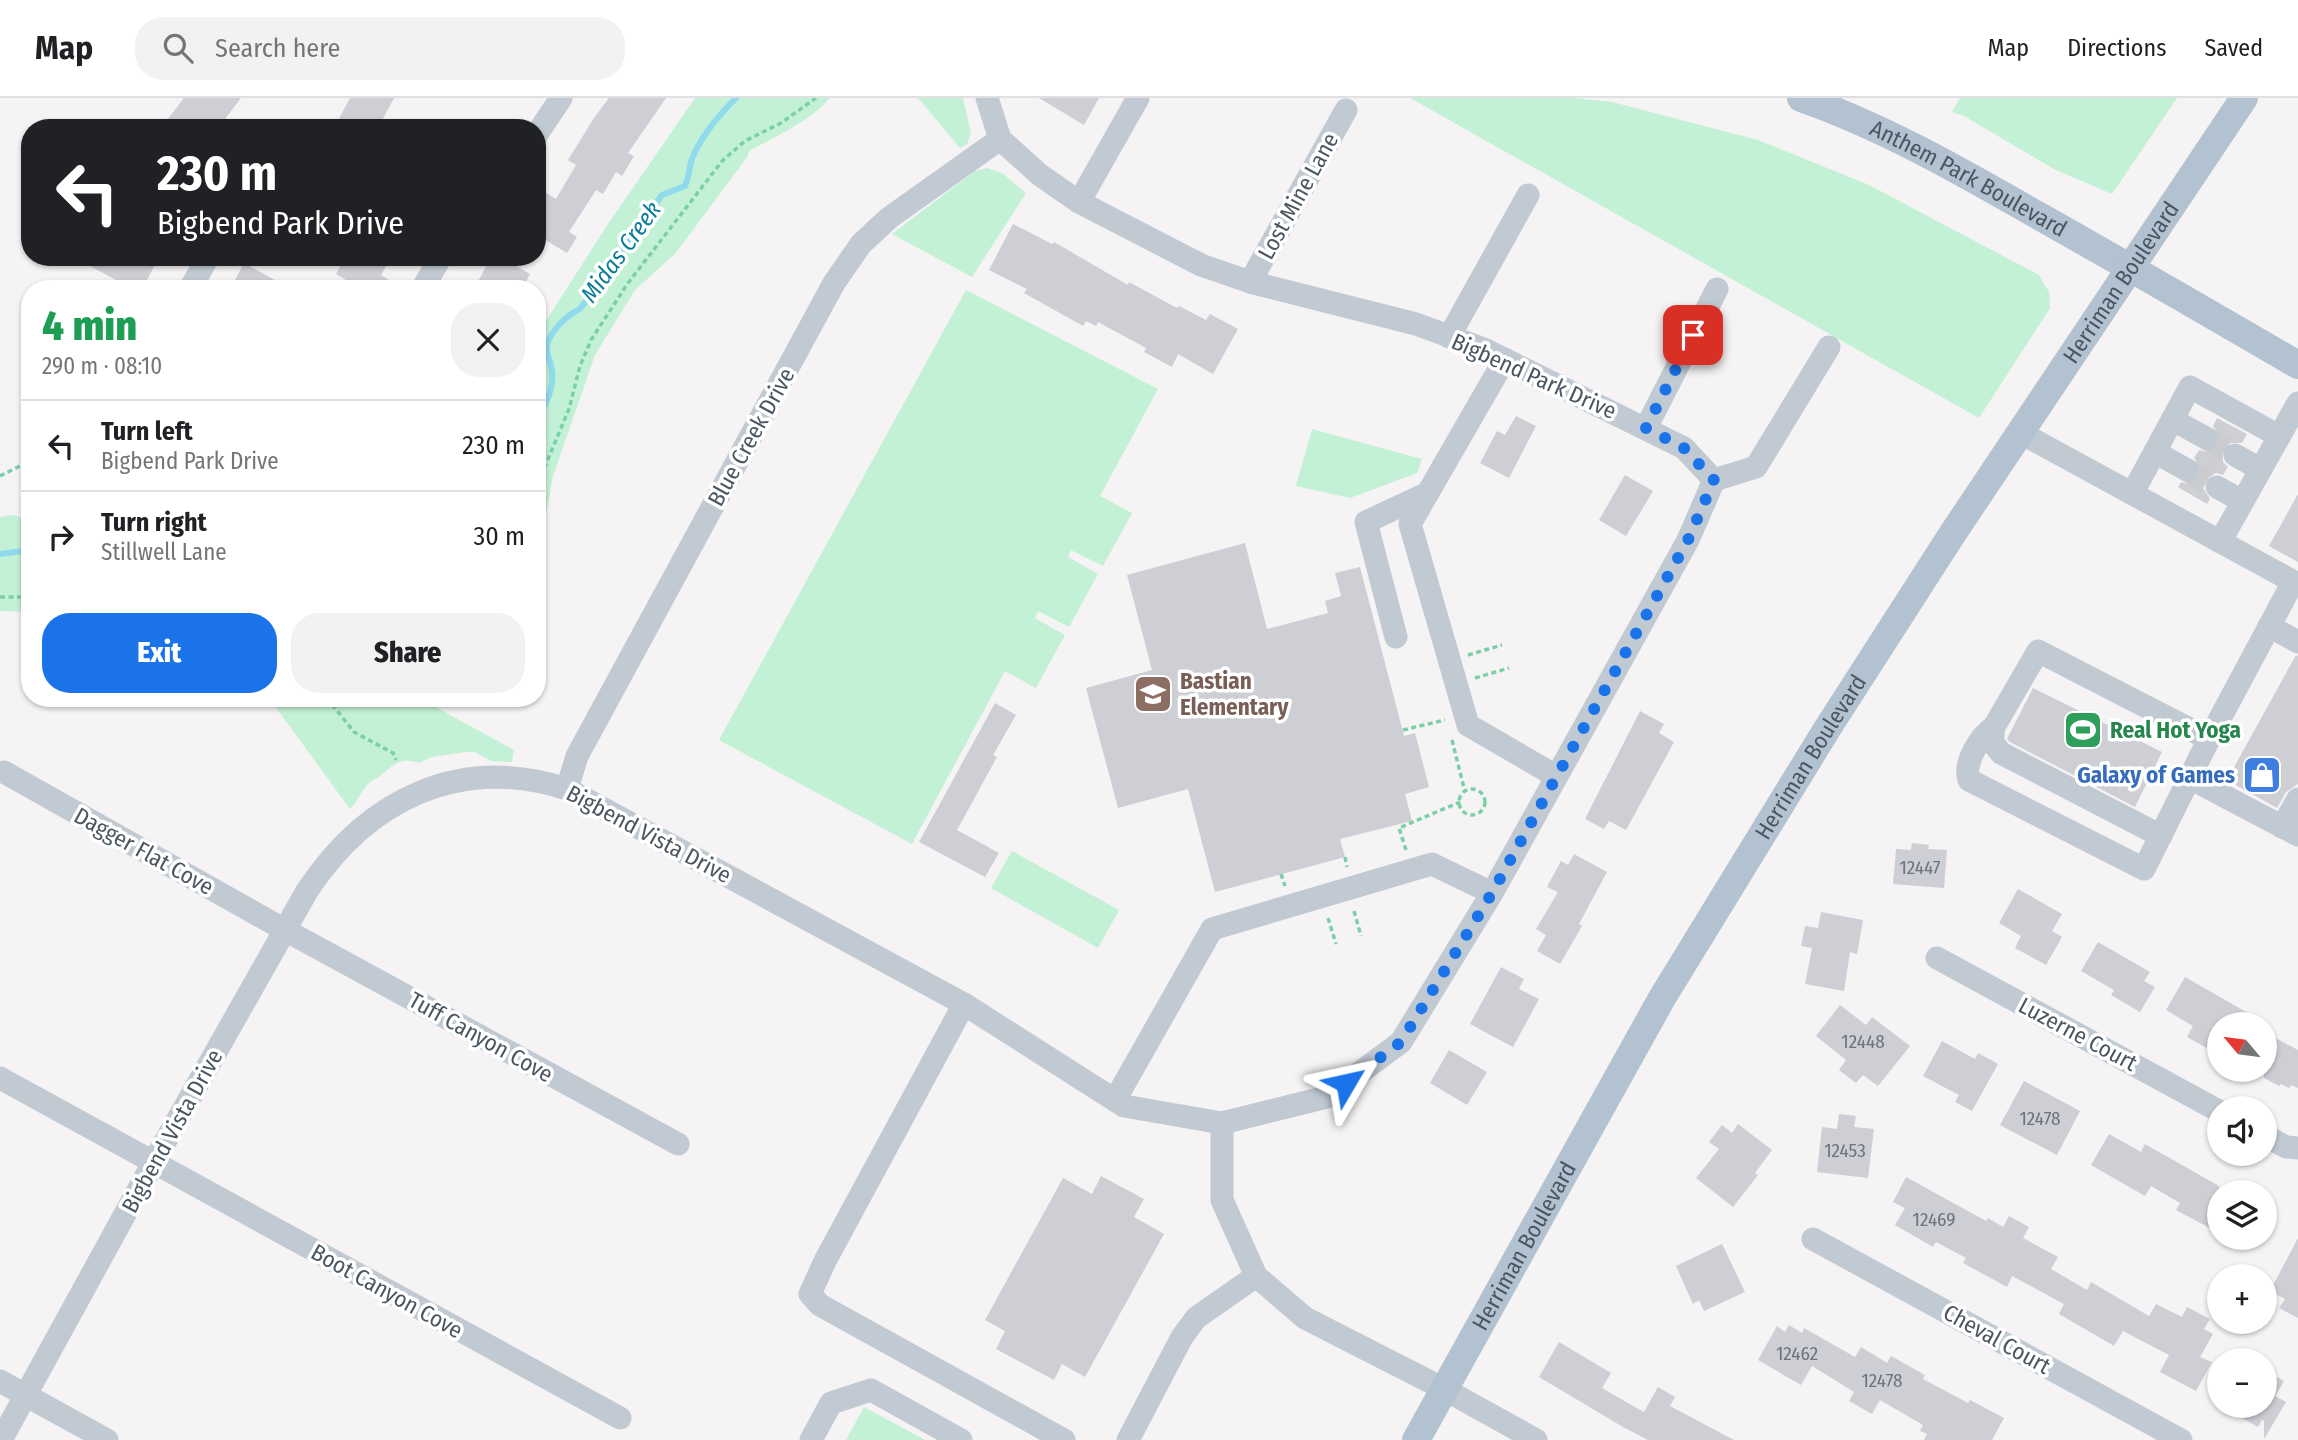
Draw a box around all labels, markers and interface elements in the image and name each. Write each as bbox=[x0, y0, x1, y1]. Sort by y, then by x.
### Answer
search box bbox=[135, 17, 625, 80]
text: Map bbox=[35, 28, 93, 68]
icon: search bbox=[159, 29, 197, 67]
text: Search here bbox=[215, 33, 340, 64]
text: Map bbox=[1988, 34, 2029, 62]
text: Directions bbox=[2067, 34, 2166, 62]
text: Saved bbox=[2204, 34, 2263, 62]
street label: Anthem Park Boulevard bbox=[1866, 114, 2072, 243]
street label: Lost Mine Lane bbox=[1252, 128, 1344, 264]
text: 230 m bbox=[157, 144, 277, 203]
icon: left bbox=[42, 147, 133, 238]
water label: Midas Creek bbox=[575, 196, 667, 308]
street label: Herriman Boulevard bbox=[2057, 196, 2185, 369]
text: Bigbend Park Drive bbox=[157, 204, 404, 242]
text: 4 min bbox=[42, 301, 137, 351]
button: close bbox=[451, 303, 525, 377]
pin bbox=[1663, 305, 1723, 365]
icon: arrive bbox=[1674, 316, 1712, 354]
street label: Bigbend Park Drive bbox=[1447, 327, 1621, 425]
text: 290 m · 08:10 bbox=[42, 352, 162, 380]
street label: Blue Creek Drive bbox=[701, 363, 801, 511]
text: Turn left bbox=[101, 416, 193, 447]
icon: left bbox=[42, 427, 80, 465]
text: 230 m bbox=[462, 430, 525, 461]
text: Bigbend Park Drive bbox=[101, 447, 279, 475]
text: Turn right bbox=[101, 507, 207, 538]
icon: right bbox=[42, 518, 80, 556]
text: 30 m bbox=[474, 521, 525, 552]
text: Stillwell Lane bbox=[101, 538, 227, 566]
button: Exit bbox=[42, 613, 277, 693]
button: Share bbox=[291, 613, 525, 693]
place label: Bastian Elementary bbox=[1180, 667, 1289, 721]
street label: Herriman Boulevard bbox=[1749, 669, 1872, 844]
school or university icon: Bastian Elementary bbox=[1132, 673, 1174, 715]
sports icon: Real Hot Yoga bbox=[2062, 709, 2104, 751]
place label: Real Hot Yoga bbox=[2110, 716, 2241, 744]
shop icon: Galaxy of Games bbox=[2241, 754, 2283, 796]
place label: Galaxy of Games bbox=[2077, 761, 2235, 789]
street label: Bigbend Vista Drive bbox=[562, 779, 736, 889]
street label: Dagger Flat Cove bbox=[69, 801, 219, 901]
house number: 12447 bbox=[1899, 856, 1941, 879]
street label: Tuff Canyon Cove bbox=[404, 986, 558, 1088]
street label: Luzerne Court bbox=[2014, 991, 2142, 1077]
north arrow bbox=[2207, 1012, 2277, 1082]
map controls bbox=[2207, 1012, 2277, 1418]
house number: 12448 bbox=[1841, 1030, 1885, 1053]
street label: Bigbend Vista Drive bbox=[115, 1044, 229, 1218]
position arrow bbox=[1309, 1046, 1383, 1120]
button: sound bbox=[2207, 1096, 2277, 1166]
house number: 12478 bbox=[2019, 1107, 2061, 1130]
house number: 12453 bbox=[1824, 1139, 1866, 1162]
street label: Herriman Boulevard bbox=[1466, 1157, 1582, 1335]
button: layers bbox=[2207, 1180, 2277, 1250]
house number: 12469 bbox=[1912, 1208, 1956, 1231]
street label: Boot Canyon Cove bbox=[306, 1238, 468, 1344]
button: + bbox=[2207, 1264, 2277, 1334]
street label: Cheval Court bbox=[1939, 1298, 2056, 1380]
house number: 12462 bbox=[1776, 1342, 1818, 1365]
button: − bbox=[2207, 1348, 2277, 1418]
house number: 12478 bbox=[1861, 1369, 1903, 1392]

